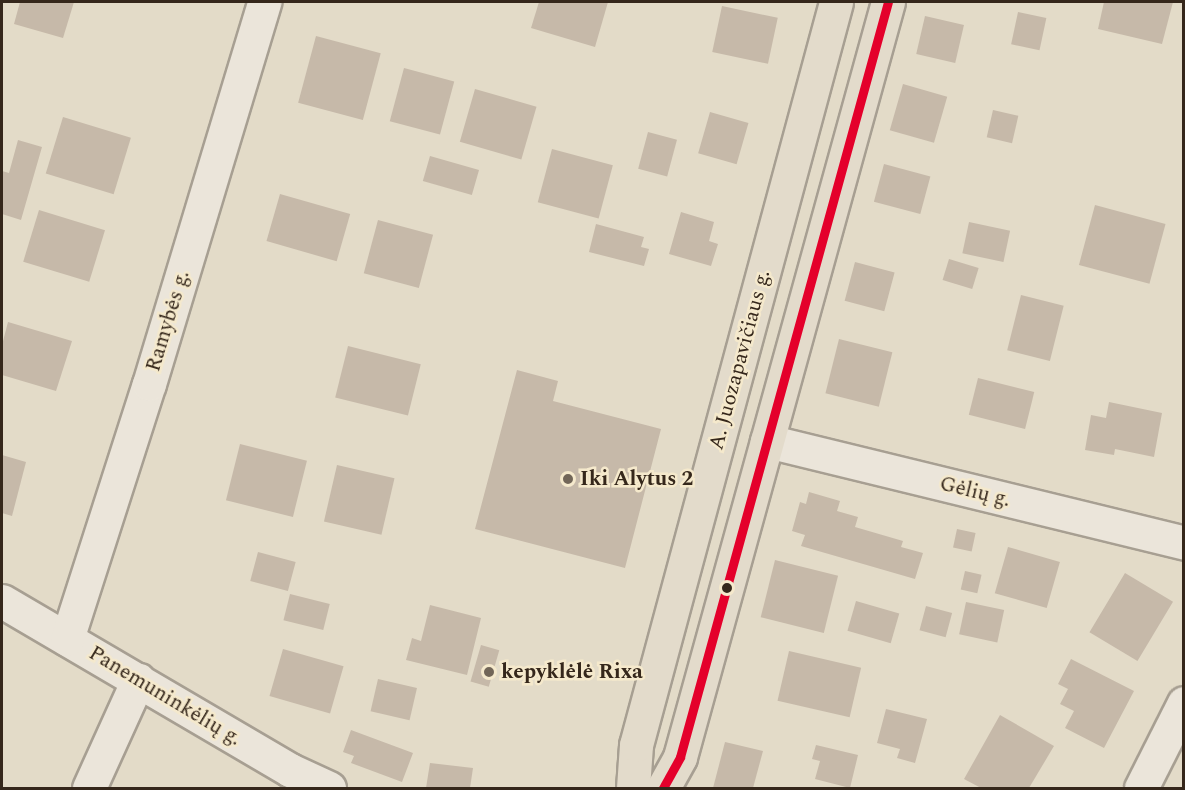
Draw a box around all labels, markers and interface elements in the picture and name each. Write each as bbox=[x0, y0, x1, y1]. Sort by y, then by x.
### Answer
street label: Ramybės g. bbox=[141, 267, 195, 375]
street label: A. Juozapavičiaus g. bbox=[704, 267, 776, 453]
place label: Iki Alytus 2 bbox=[580, 466, 693, 492]
street label: Gėlių g. bbox=[937, 471, 1013, 513]
marker: Iki Alytus 2 bbox=[561, 472, 575, 486]
unlabelled marker bbox=[721, 582, 733, 594]
street label: Panemuninkėlių g. bbox=[84, 641, 246, 751]
place label: kepyklėlė Rixa bbox=[501, 659, 643, 685]
marker: kepyklėlė Rixa bbox=[482, 665, 496, 679]

